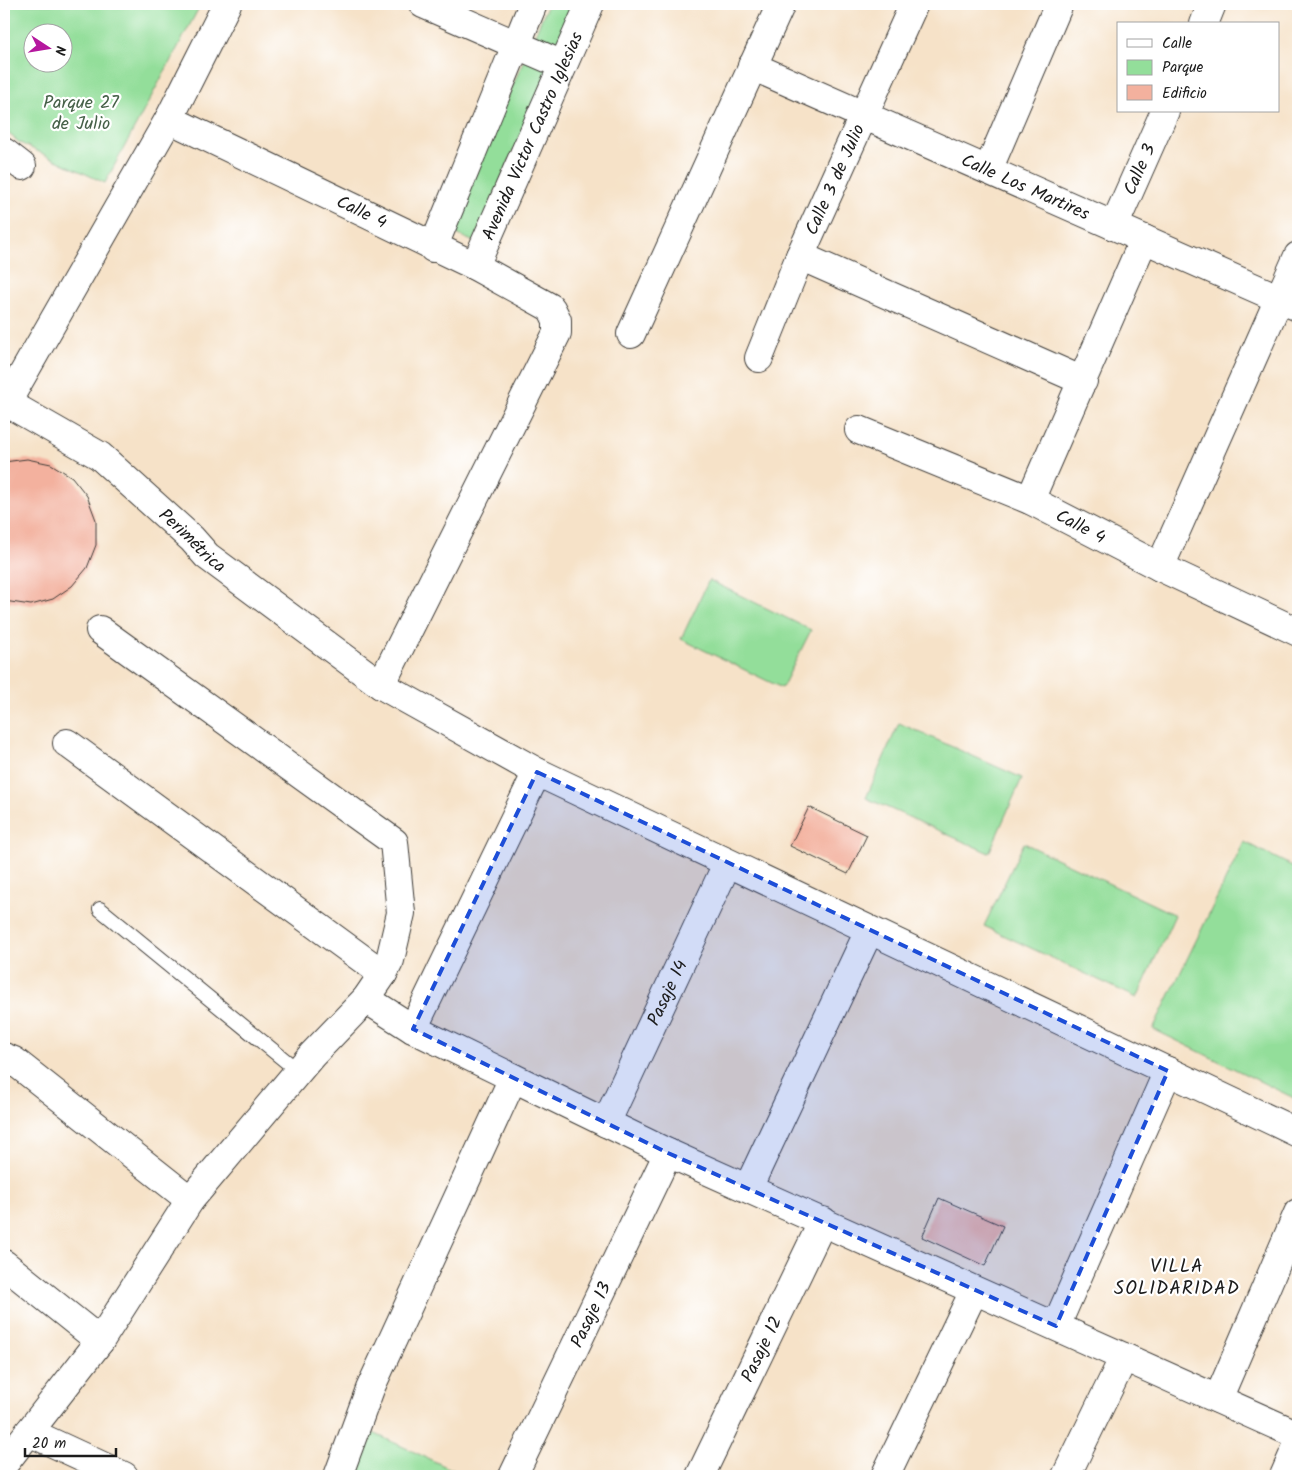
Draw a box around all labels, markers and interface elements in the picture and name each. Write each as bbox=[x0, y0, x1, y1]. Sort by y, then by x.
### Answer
north arrow bbox=[22, 22, 72, 72]
legend bbox=[1117, 22, 1280, 112]
street label: Avenida Victor Castro Iglesias bbox=[475, 27, 592, 246]
text: Calle bbox=[1162, 32, 1192, 56]
text: N bbox=[48, 44, 71, 57]
text: Parque bbox=[1162, 56, 1203, 80]
text: Edificio bbox=[1162, 82, 1207, 106]
park label: Parque 27 de Julio bbox=[43, 89, 119, 139]
street label: Calle 3 de Julio bbox=[798, 120, 874, 240]
street label: Calle 3 bbox=[1116, 140, 1165, 200]
street label: Calle Los Martires bbox=[956, 147, 1094, 229]
street label: Calle 4 bbox=[331, 188, 392, 238]
street label: Perimétrica bbox=[151, 502, 231, 581]
street label: Calle 4 bbox=[1050, 502, 1111, 553]
street label: Pasaje 14 bbox=[640, 955, 696, 1031]
district label: VILLA SOLIDARIDAD bbox=[1114, 1252, 1240, 1304]
street label: Pasaje 13 bbox=[564, 1277, 620, 1353]
street label: Pasaje 12 bbox=[734, 1312, 791, 1388]
scale bar bbox=[25, 1425, 116, 1457]
text: 20 m bbox=[32, 1432, 66, 1456]

